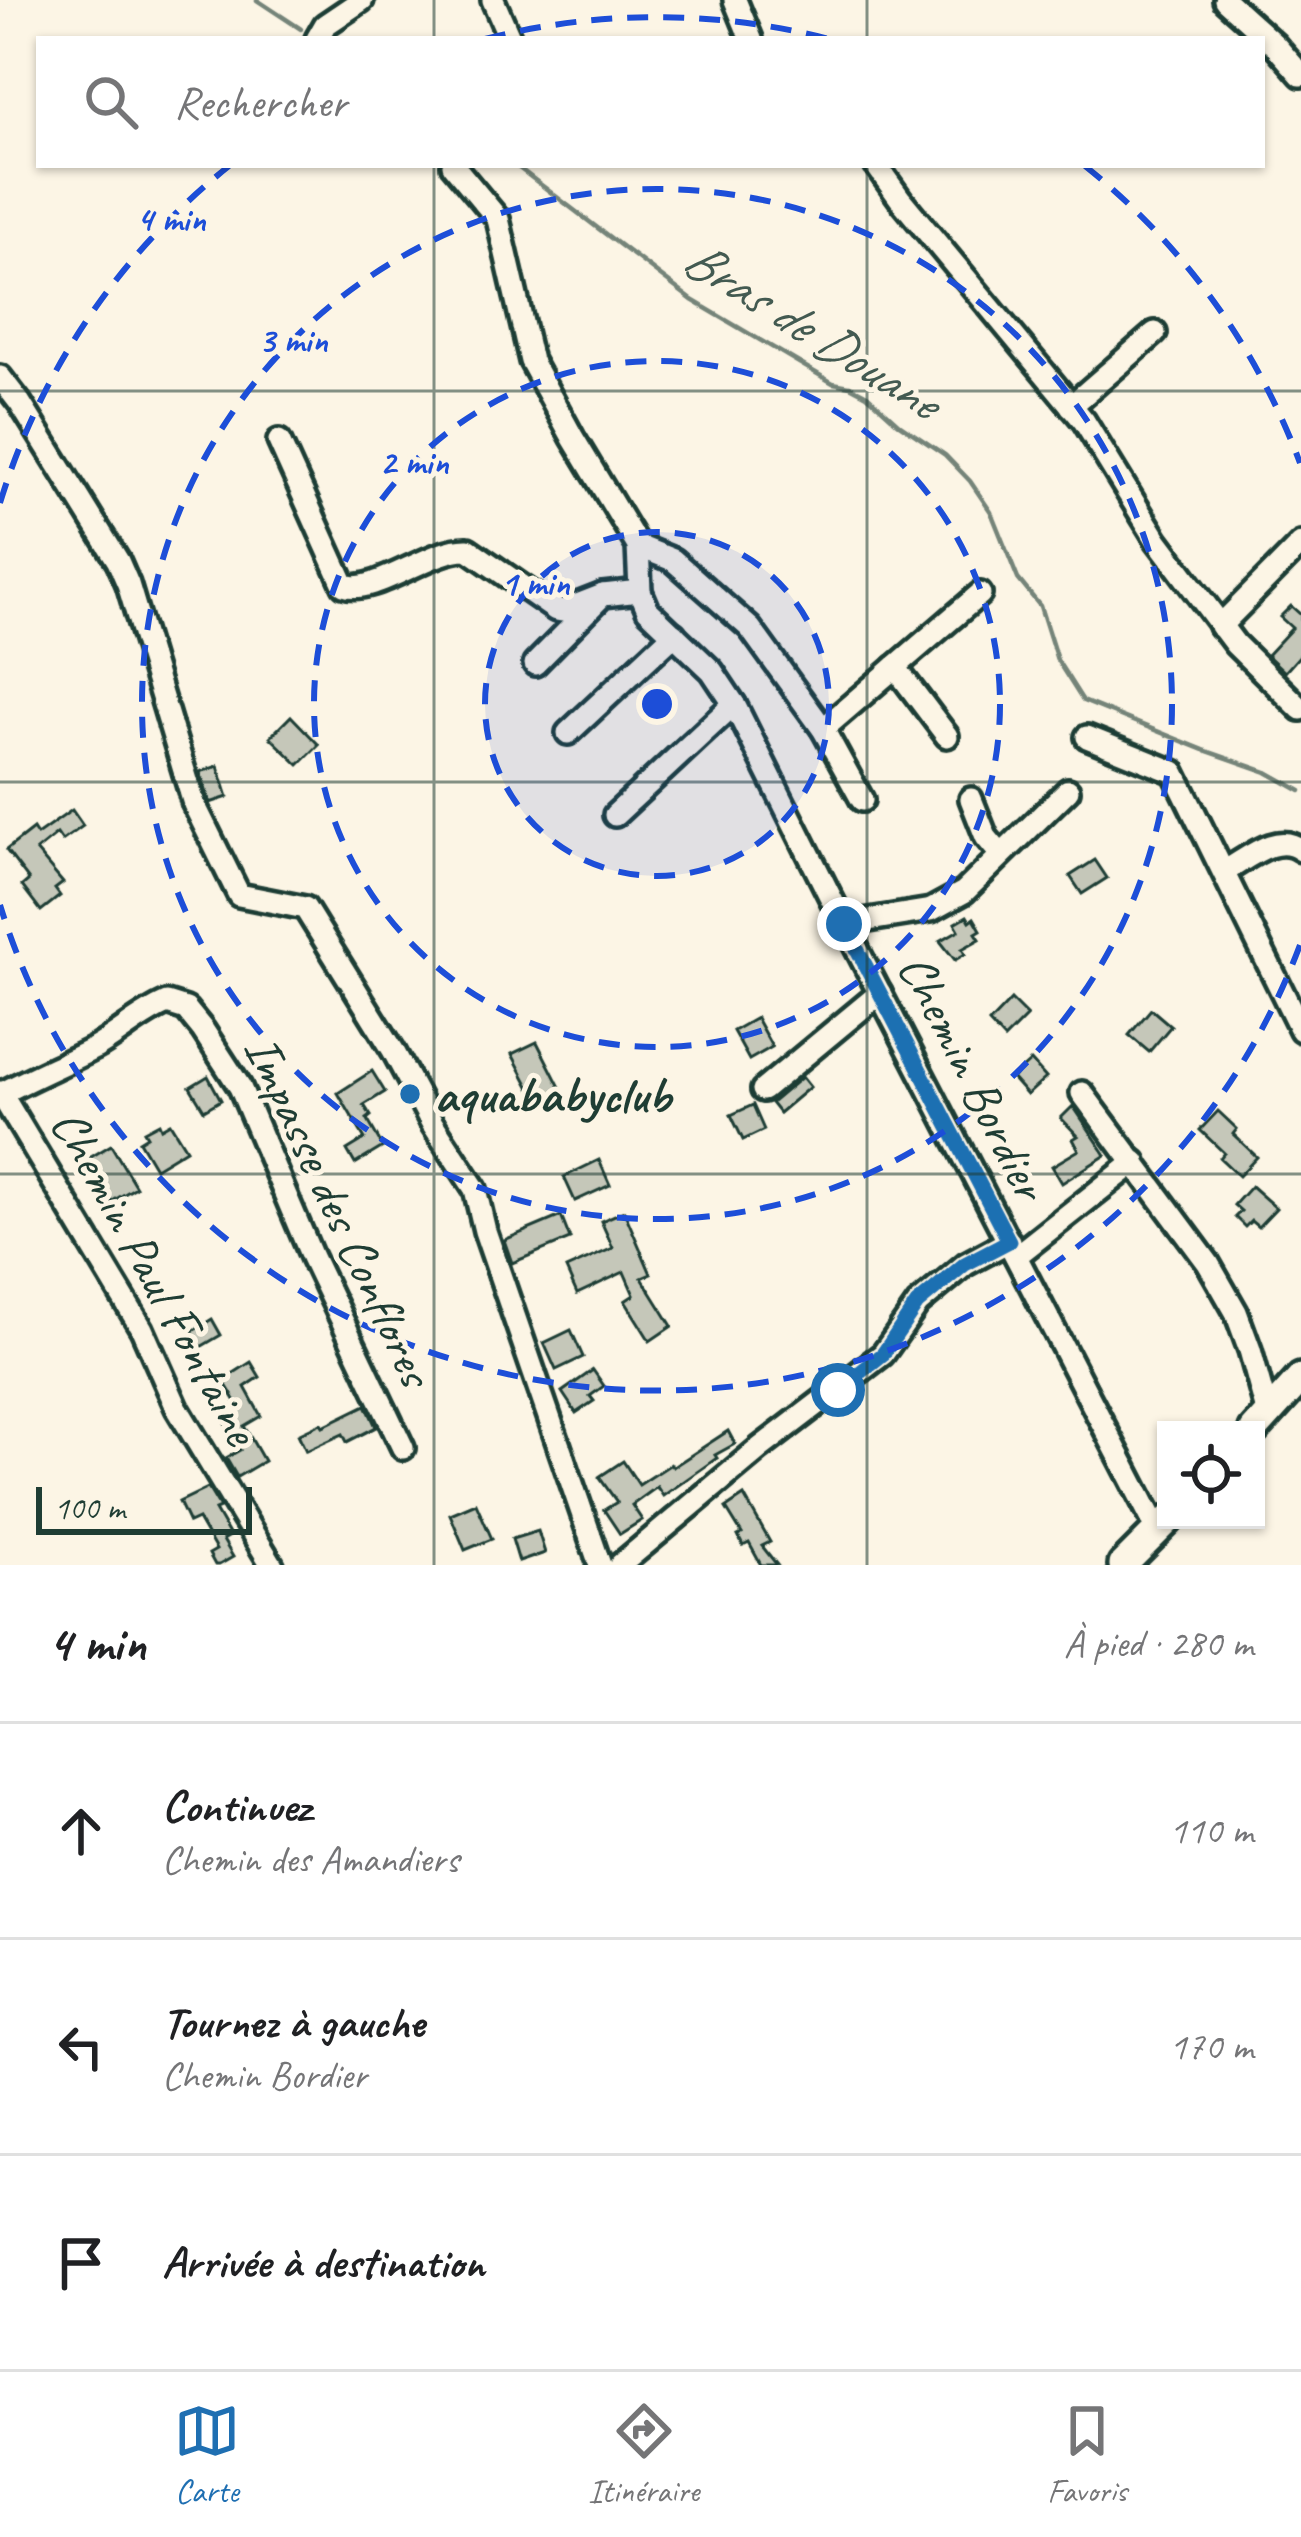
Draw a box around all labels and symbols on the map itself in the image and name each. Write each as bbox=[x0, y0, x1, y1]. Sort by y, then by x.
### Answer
text: 4 min bbox=[137, 196, 207, 242]
water label: Bras de Douane bbox=[671, 224, 958, 438]
text: 3 min bbox=[259, 317, 329, 363]
text: 2 min bbox=[380, 439, 450, 485]
text: 1 min bbox=[501, 560, 571, 606]
centre of rings bbox=[636, 683, 678, 725]
route end bbox=[817, 897, 871, 951]
street label: Chemin Bordier bbox=[884, 943, 1064, 1214]
street label: Impasse des Conflores bbox=[230, 1025, 450, 1400]
place label: aquababyclub bbox=[434, 1063, 674, 1127]
marker: aquababyclub bbox=[397, 1081, 423, 1107]
street label: Chemin Paul Fontaine bbox=[37, 1098, 275, 1458]
route start bbox=[811, 1363, 865, 1417]
scale bar bbox=[36, 1481, 252, 1534]

